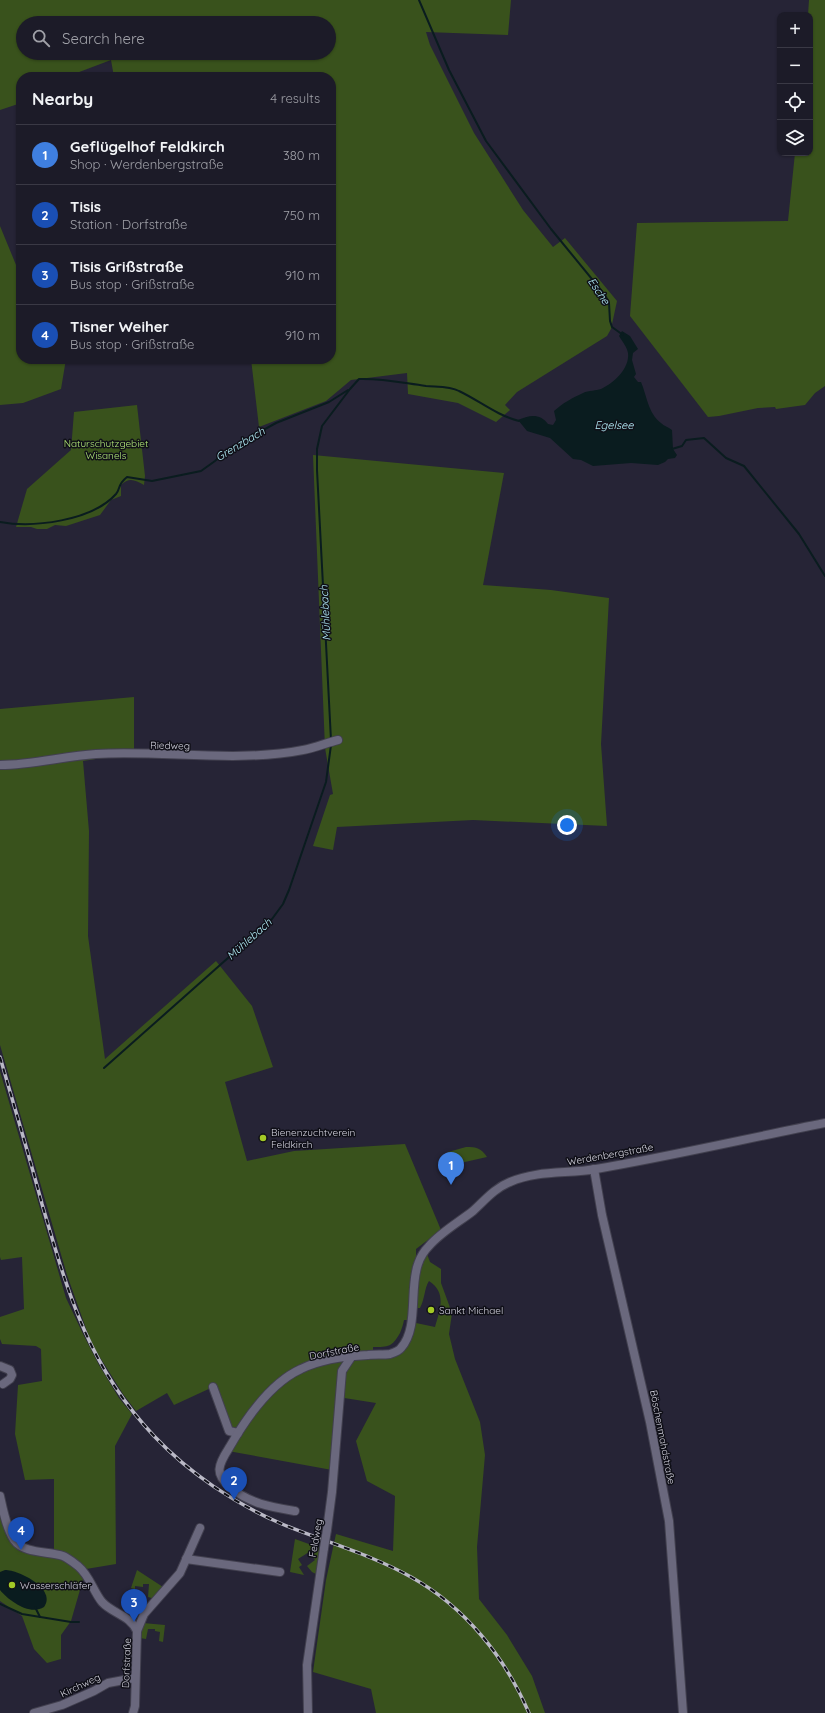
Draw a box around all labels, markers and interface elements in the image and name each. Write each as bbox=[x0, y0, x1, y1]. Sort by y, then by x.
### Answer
map controls bbox=[777, 12, 813, 156]
button: + bbox=[777, 12, 813, 48]
search box bbox=[16, 16, 336, 60]
icon: search bbox=[30, 27, 52, 49]
text: Search here bbox=[62, 29, 145, 48]
button: − bbox=[777, 48, 813, 84]
button: locate bbox=[777, 84, 813, 120]
text: Nearby bbox=[32, 88, 93, 109]
text: 4 results bbox=[270, 90, 320, 106]
button: layers bbox=[777, 120, 813, 156]
text: Geflügelhof Feldkirch bbox=[70, 137, 225, 156]
text: 1 bbox=[42, 147, 48, 163]
text: 380 m bbox=[283, 147, 320, 163]
text: Shop · Werdenbergstraße bbox=[70, 156, 224, 172]
text: Tisis bbox=[70, 197, 101, 216]
text: 2 bbox=[41, 207, 49, 223]
text: 750 m bbox=[283, 207, 320, 223]
text: Station · Dorfstraße bbox=[70, 216, 187, 232]
text: Tisis Grißstraße bbox=[70, 257, 184, 276]
text: 3 bbox=[42, 267, 48, 283]
text: 910 m bbox=[285, 267, 320, 283]
water label: Esche bbox=[585, 275, 614, 308]
text: Bus stop · Grißstraße bbox=[70, 276, 194, 292]
text: Tisner Weiher bbox=[70, 317, 169, 336]
text: 4 bbox=[41, 327, 49, 343]
text: 910 m bbox=[285, 327, 320, 343]
text: Bus stop · Grißstraße bbox=[70, 336, 194, 352]
water label: Egelsee bbox=[594, 418, 634, 432]
water label: Grenzbach bbox=[213, 424, 268, 464]
park label: Naturschutzgebiet Wisanels bbox=[64, 437, 149, 462]
water label: Mühlebach bbox=[317, 584, 333, 641]
street label: Riedweg bbox=[150, 739, 190, 752]
your location bbox=[557, 815, 577, 835]
water label: Mühlebach bbox=[224, 915, 275, 963]
place label: Bienenzuchtverein Feldkirch bbox=[271, 1126, 355, 1151]
marker: Bienenzuchtverein Feldkirch bbox=[258, 1133, 268, 1143]
street label: Werdenbergstraße bbox=[566, 1140, 655, 1168]
pin: 1 bbox=[438, 1152, 464, 1185]
place label: Sankt Michael bbox=[439, 1304, 503, 1317]
marker: Sankt Michael bbox=[426, 1305, 436, 1315]
street label: Dorfstraße bbox=[308, 1340, 360, 1363]
street label: Böschenmahdstraße bbox=[647, 1389, 678, 1486]
pin: 2 bbox=[221, 1467, 247, 1500]
pin: 4 bbox=[8, 1517, 34, 1550]
street label: Feldweg bbox=[306, 1518, 325, 1558]
place label: Wasserschläfer bbox=[20, 1579, 91, 1592]
marker: Wasserschläfer bbox=[7, 1580, 17, 1590]
pin: 3 bbox=[121, 1589, 147, 1622]
street label: Dorfstraße bbox=[119, 1637, 134, 1688]
street label: Kirchweg bbox=[58, 1671, 102, 1700]

